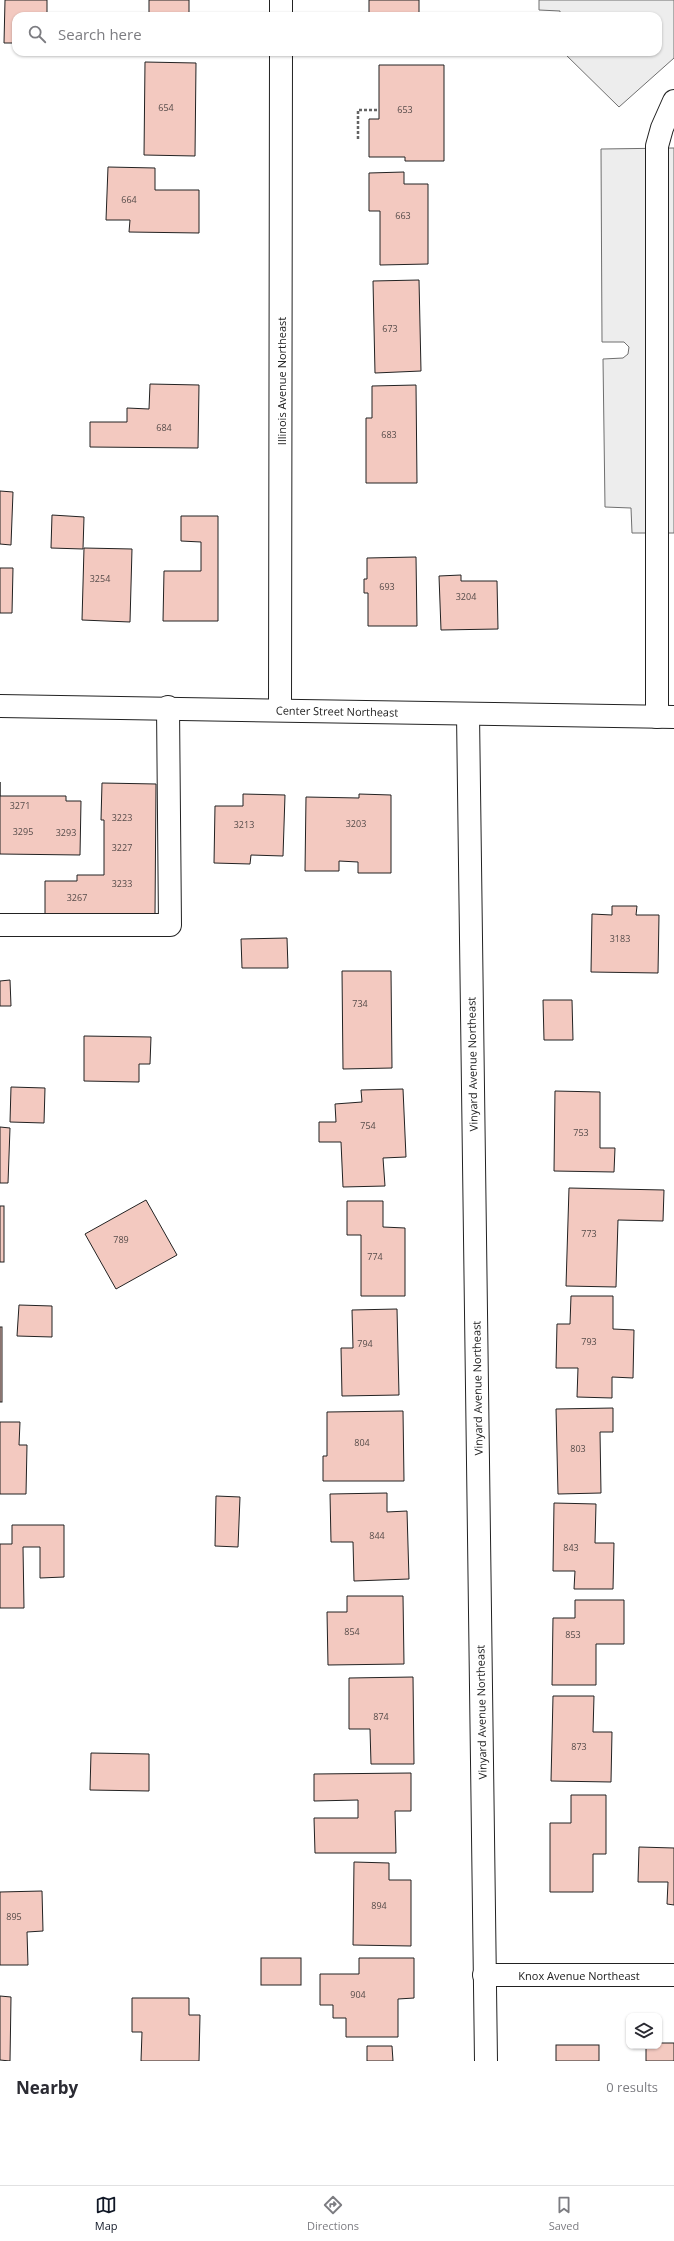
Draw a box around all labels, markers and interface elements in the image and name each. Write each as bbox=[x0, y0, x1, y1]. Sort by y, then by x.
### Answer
search box bbox=[12, 12, 662, 56]
icon: search bbox=[26, 23, 48, 45]
text: Search here bbox=[58, 24, 142, 44]
house number: 654 bbox=[158, 101, 174, 114]
house number: 653 bbox=[397, 103, 413, 116]
house number: 664 bbox=[121, 193, 137, 206]
house number: 663 bbox=[395, 209, 411, 222]
street label: Illinois Avenue Northeast bbox=[274, 317, 289, 445]
house number: 673 bbox=[382, 322, 398, 335]
house number: 684 bbox=[156, 421, 172, 434]
house number: 683 bbox=[381, 428, 397, 441]
house number: 3254 bbox=[90, 572, 110, 585]
house number: 693 bbox=[379, 580, 395, 593]
house number: 3204 bbox=[456, 590, 476, 603]
street label: Center Street Northeast bbox=[276, 702, 398, 720]
house number: 3271 bbox=[10, 799, 30, 812]
house number: 3223 bbox=[112, 811, 132, 824]
house number: 3203 bbox=[346, 817, 366, 830]
house number: 3213 bbox=[234, 818, 254, 831]
house number: 3295 bbox=[13, 825, 33, 838]
house number: 3293 bbox=[56, 826, 76, 839]
house number: 3227 bbox=[112, 841, 132, 854]
house number: 3233 bbox=[112, 877, 132, 890]
house number: 3267 bbox=[67, 891, 87, 904]
house number: 3183 bbox=[610, 932, 630, 945]
house number: 734 bbox=[352, 997, 368, 1010]
street label: Vinyard Avenue Northeast bbox=[463, 997, 481, 1131]
house number: 754 bbox=[360, 1119, 376, 1132]
house number: 753 bbox=[573, 1126, 589, 1139]
house number: 773 bbox=[581, 1227, 597, 1240]
house number: 789 bbox=[113, 1233, 129, 1246]
house number: 774 bbox=[367, 1250, 383, 1263]
street label: Vinyard Avenue Northeast bbox=[468, 1321, 486, 1455]
house number: 793 bbox=[581, 1335, 597, 1348]
house number: 794 bbox=[357, 1337, 373, 1350]
house number: 804 bbox=[354, 1436, 370, 1449]
house number: 803 bbox=[570, 1442, 586, 1455]
house number: 844 bbox=[369, 1529, 385, 1542]
house number: 843 bbox=[563, 1541, 579, 1554]
house number: 854 bbox=[344, 1625, 360, 1638]
house number: 853 bbox=[565, 1628, 581, 1641]
street label: Vinyard Avenue Northeast bbox=[472, 1645, 490, 1779]
house number: 874 bbox=[373, 1710, 389, 1723]
house number: 873 bbox=[571, 1740, 587, 1753]
house number: 894 bbox=[371, 1899, 387, 1912]
house number: 895 bbox=[6, 1910, 22, 1923]
street label: Knox Avenue Northeast bbox=[518, 1968, 640, 1983]
house number: 904 bbox=[350, 1988, 366, 2001]
map controls bbox=[626, 2013, 662, 2049]
button: layers bbox=[626, 2013, 662, 2049]
text: Nearby bbox=[16, 2076, 78, 2099]
text: 0 results bbox=[606, 2078, 658, 2096]
tab: Map bbox=[95, 2194, 118, 2233]
tab: Directions bbox=[307, 2194, 359, 2233]
tab: Saved bbox=[549, 2194, 579, 2233]

